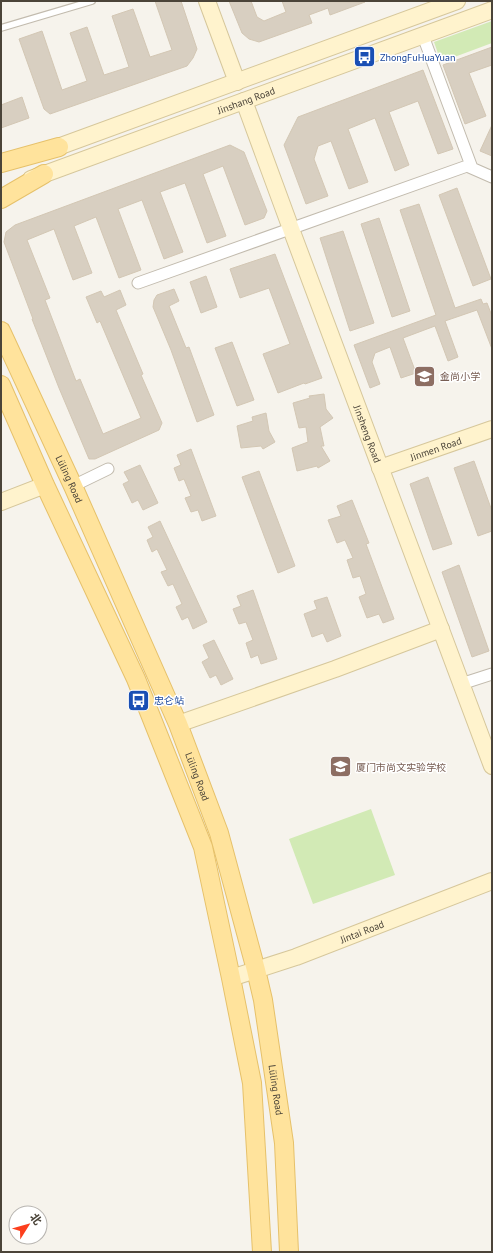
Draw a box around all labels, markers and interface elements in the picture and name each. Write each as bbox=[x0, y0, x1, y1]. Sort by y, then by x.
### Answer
bus stop icon: ZhongFuHuaYuan bbox=[352, 44, 378, 70]
place label: ZhongFuHuaYuan bbox=[380, 51, 455, 64]
street label: Jinshang Road bbox=[214, 84, 277, 117]
school or university icon: 金尚小学 bbox=[412, 363, 438, 389]
place label: 金尚小学 bbox=[440, 370, 480, 383]
street label: Jinsheng Road bbox=[351, 402, 384, 464]
street label: Jinmen Road bbox=[407, 434, 463, 464]
street label: Lüling Road bbox=[53, 453, 86, 505]
bus stop icon: 忠仑站 bbox=[125, 687, 151, 713]
place label: 忠仑站 bbox=[154, 694, 184, 707]
street label: Lüling Road bbox=[183, 750, 213, 802]
school or university icon: 厦门市尚文实验学校 bbox=[328, 754, 354, 780]
place label: 厦门市尚文实验学校 bbox=[356, 761, 446, 774]
street label: Jintai Road bbox=[337, 917, 386, 946]
street label: Lüling Road bbox=[266, 1064, 286, 1116]
north arrow bbox=[8, 1205, 48, 1245]
text: 北 bbox=[27, 1210, 45, 1228]

